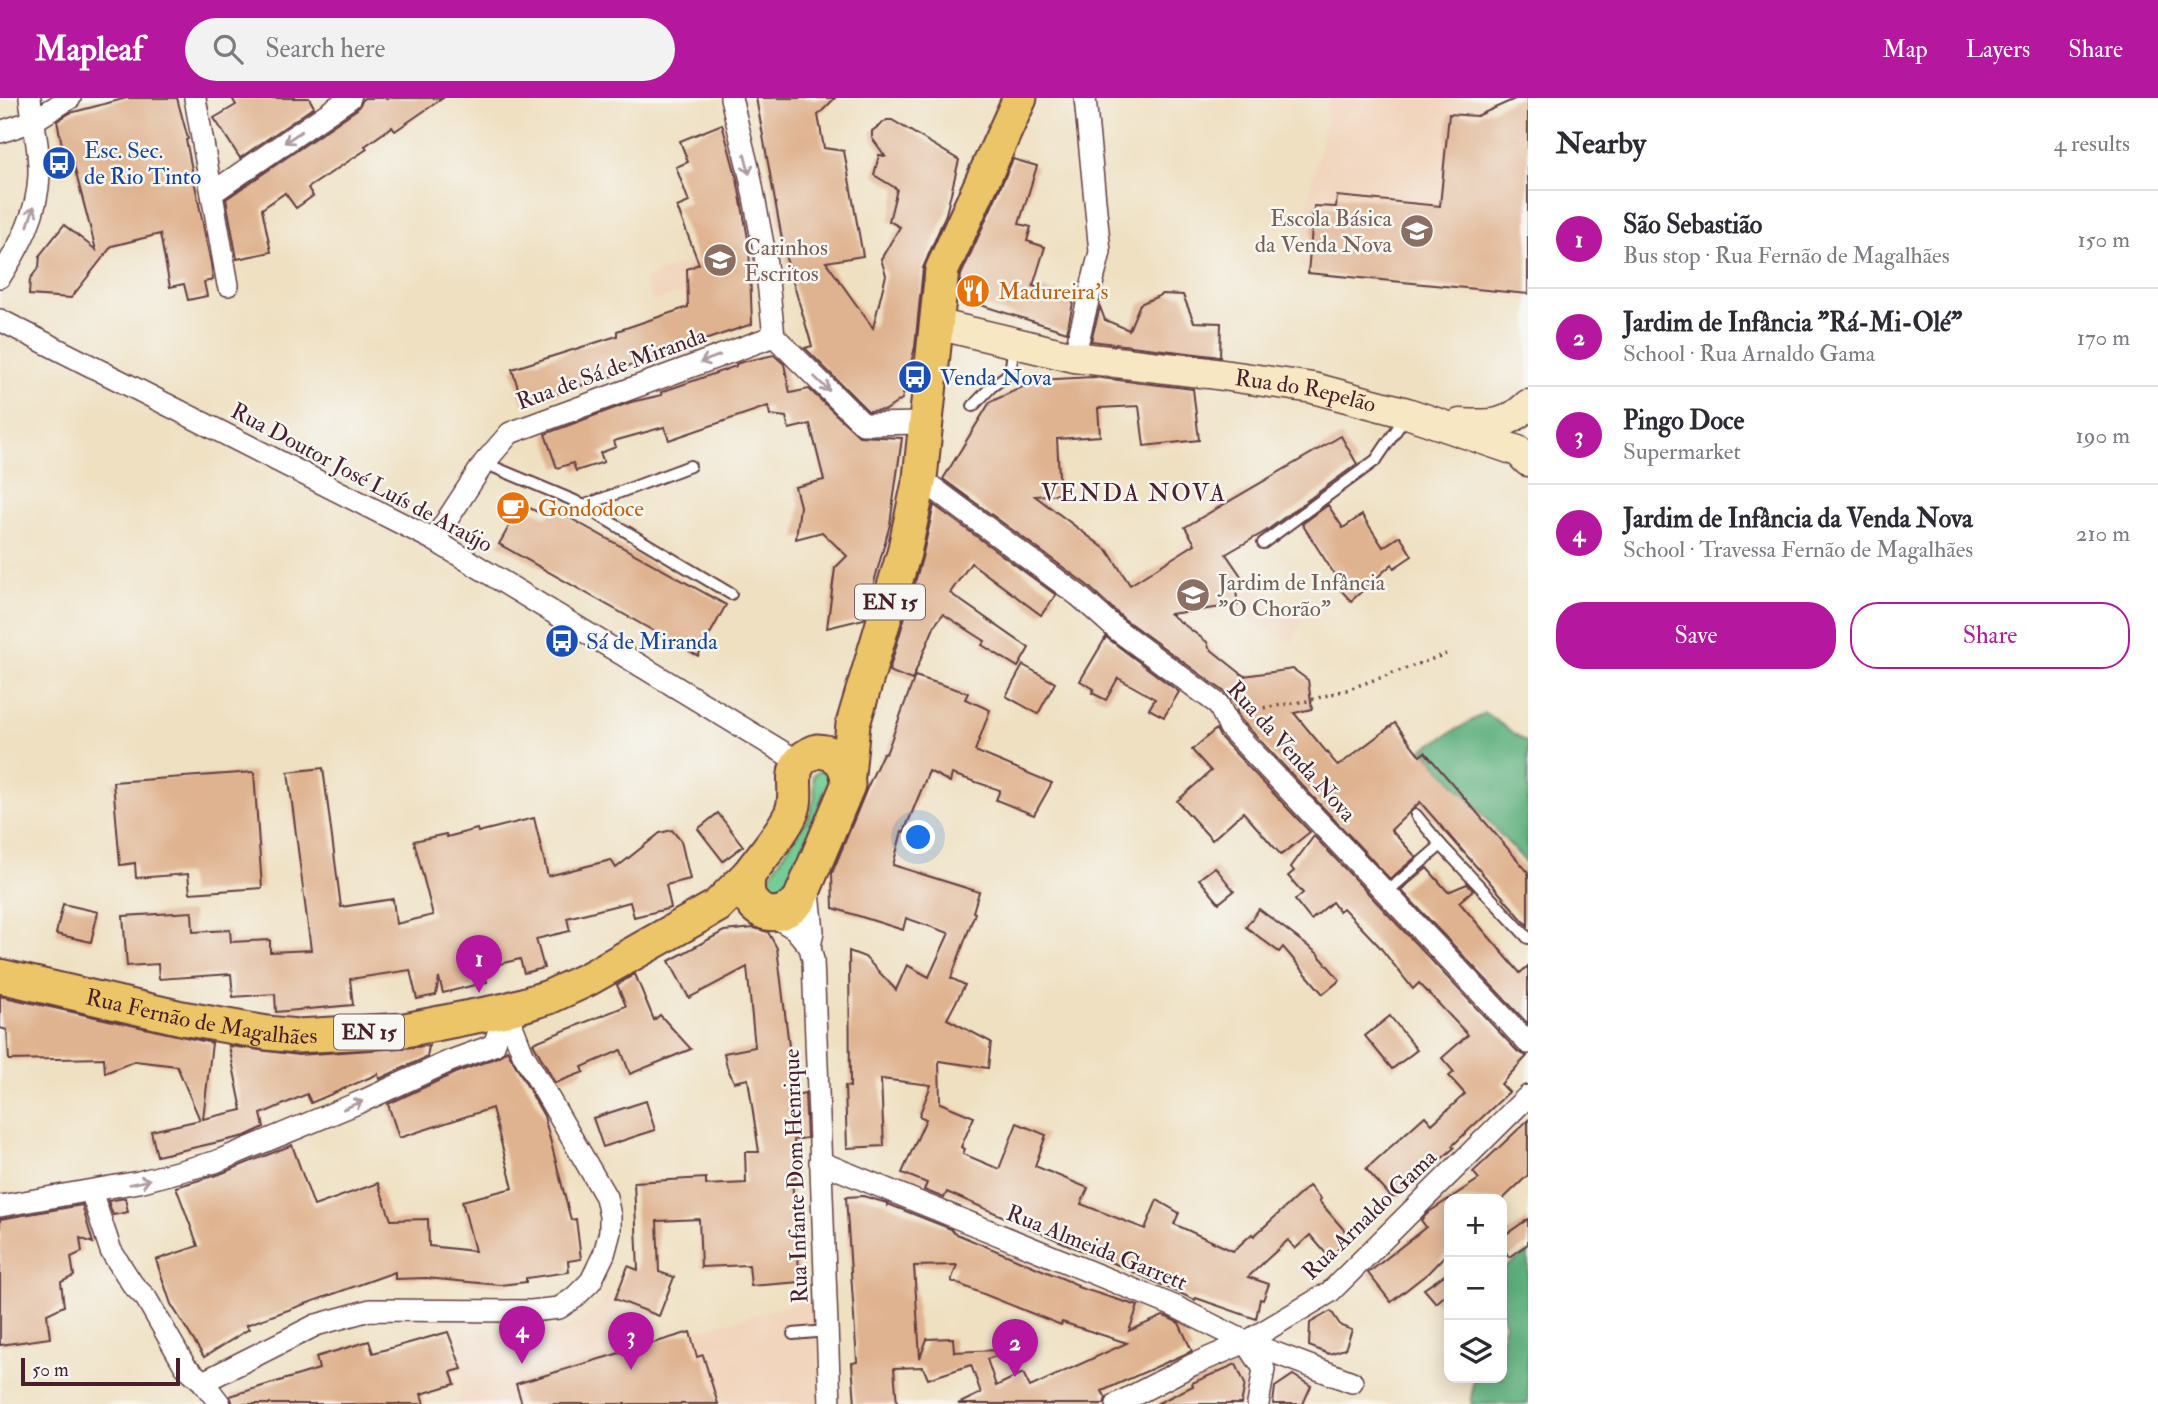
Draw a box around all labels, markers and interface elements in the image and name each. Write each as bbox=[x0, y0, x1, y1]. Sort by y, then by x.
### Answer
search box bbox=[185, 18, 675, 81]
text: Mapleaf bbox=[35, 29, 143, 70]
icon: search bbox=[209, 30, 247, 68]
text: Search here bbox=[265, 33, 385, 65]
text: Map bbox=[1883, 34, 1928, 65]
text: Layers bbox=[1966, 34, 2030, 65]
text: Share bbox=[2068, 34, 2123, 65]
text: Nearby bbox=[1556, 125, 1646, 162]
text: 4 results bbox=[2054, 129, 2130, 158]
one-way arrow bbox=[284, 130, 304, 144]
place label: Esc. Sec. de Rio Tinto bbox=[84, 136, 201, 191]
bus stop icon: Esc. Sec. de Rio Tinto bbox=[40, 144, 78, 182]
one-way arrow bbox=[741, 152, 754, 175]
place label: Escola Básica da Venda Nova bbox=[1255, 204, 1393, 259]
one-way arrow bbox=[25, 206, 38, 228]
text: São Sebastião bbox=[1623, 209, 1762, 241]
school or university icon: Escola Básica da Venda Nova bbox=[1398, 212, 1436, 250]
text: 1 bbox=[1575, 225, 1583, 254]
text: 150 m bbox=[2077, 225, 2130, 254]
place label: Carinhos Escritos bbox=[744, 233, 828, 288]
school or university icon: Carinhos Escritos bbox=[701, 241, 739, 279]
text: Bus stop · Rua Fernão de Magalhães bbox=[1623, 241, 1950, 270]
restaurant icon: Madureira's bbox=[954, 272, 992, 310]
place label: Madureira's bbox=[998, 277, 1109, 306]
text: Jardim de Infância "Rá-Mi-Olé" bbox=[1623, 307, 1962, 339]
street label: Rua de Sá de Miranda bbox=[512, 320, 711, 416]
text: 2 bbox=[1573, 323, 1585, 352]
text: 170 m bbox=[2077, 323, 2130, 352]
text: School · Rua Arnaldo Gama bbox=[1623, 339, 1875, 368]
one-way arrow bbox=[699, 354, 721, 366]
bus stop icon: Venda Nova bbox=[896, 358, 934, 396]
place label: Venda Nova bbox=[940, 363, 1052, 392]
street label: Rua do Repelão bbox=[1233, 363, 1379, 419]
one-way arrow bbox=[813, 376, 830, 393]
street label: Rua Doutor José Luís de Araújo bbox=[226, 396, 498, 559]
text: Pingo Doce bbox=[1623, 405, 1744, 437]
text: 3 bbox=[1575, 421, 1583, 450]
text: 190 m bbox=[2076, 421, 2130, 450]
text: Supermarket bbox=[1623, 437, 1741, 466]
district label: VENDA NOVA bbox=[1041, 478, 1227, 509]
cafe icon: Gondodoce bbox=[494, 489, 532, 527]
place label: Gondodoce bbox=[538, 494, 644, 523]
text: Jardim de Infância da Venda Nova bbox=[1623, 503, 1973, 535]
text: 4 bbox=[1573, 519, 1585, 548]
text: 210 m bbox=[2076, 519, 2130, 548]
text: School · Travessa Fernão de Magalhães bbox=[1623, 535, 1973, 564]
place label: Jardim de Infância "O Chorão" bbox=[1217, 568, 1386, 623]
school or university icon: Jardim de Infância "O Chorão" bbox=[1174, 576, 1212, 614]
road number: EN 15 bbox=[855, 584, 925, 620]
button: Save bbox=[1556, 602, 1836, 669]
button: Share bbox=[1850, 602, 2130, 669]
bus stop icon: Sá de Miranda bbox=[543, 622, 581, 660]
place label: Sá de Miranda bbox=[586, 627, 718, 656]
street label: Rua da Venda Nova bbox=[1221, 675, 1363, 828]
your location bbox=[901, 820, 935, 854]
pin: 1 bbox=[456, 935, 502, 993]
street label: Rua Fernão de Magalhães bbox=[83, 982, 318, 1051]
road number: EN 15 bbox=[334, 1014, 404, 1049]
street label: Rua Infante Dom Henrique bbox=[777, 1048, 814, 1304]
one-way arrow bbox=[342, 1097, 363, 1110]
street label: Rua Arnaldo Gama bbox=[1296, 1142, 1443, 1286]
one-way arrow bbox=[128, 1174, 151, 1188]
map controls bbox=[1444, 1194, 1507, 1383]
button: + bbox=[1444, 1194, 1507, 1257]
street label: Rua Almeida Garrett bbox=[1002, 1198, 1191, 1297]
button: − bbox=[1444, 1257, 1507, 1320]
pin: 4 bbox=[499, 1306, 545, 1364]
pin: 3 bbox=[608, 1312, 654, 1370]
pin: 2 bbox=[992, 1319, 1038, 1377]
button: layers bbox=[1444, 1320, 1507, 1383]
scale bar bbox=[21, 1355, 180, 1387]
text: 50 m bbox=[32, 1358, 69, 1382]

